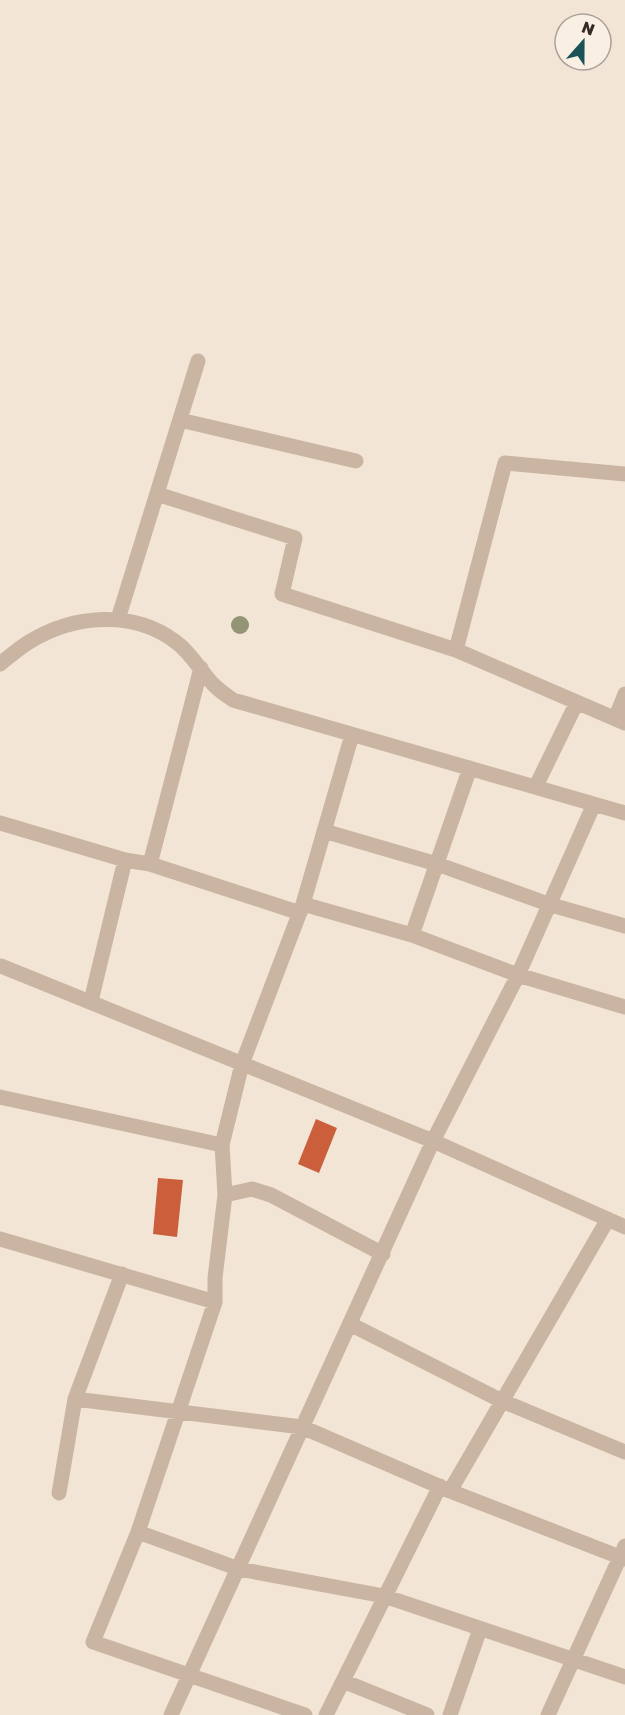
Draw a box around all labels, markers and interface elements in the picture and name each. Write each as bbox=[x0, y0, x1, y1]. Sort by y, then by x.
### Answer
north arrow bbox=[553, 12, 613, 72]
text: N bbox=[579, 16, 598, 40]

